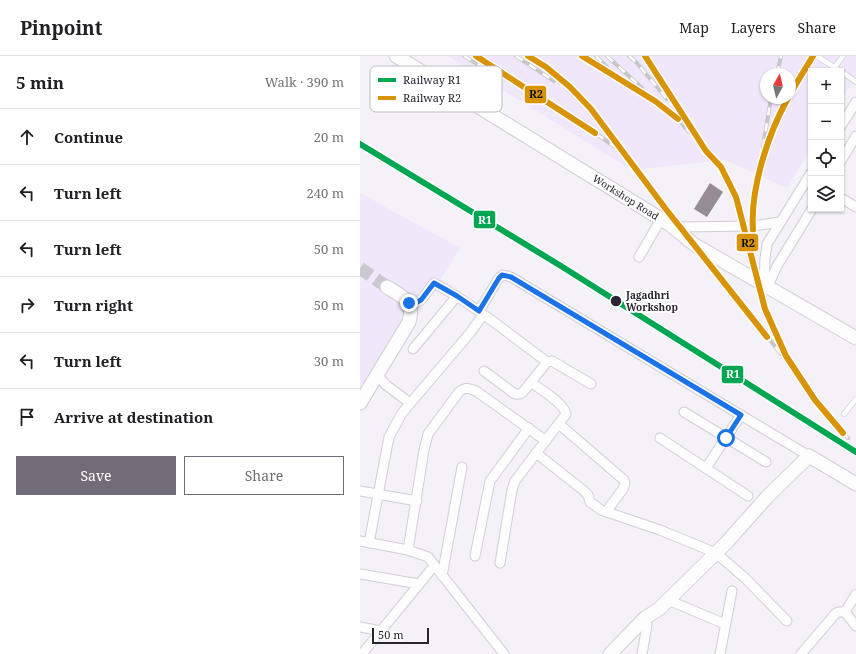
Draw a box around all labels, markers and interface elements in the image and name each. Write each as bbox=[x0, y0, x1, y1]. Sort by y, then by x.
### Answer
text: Pinpoint bbox=[20, 15, 102, 41]
text: Map bbox=[679, 18, 709, 37]
text: Layers bbox=[731, 18, 776, 37]
text: Share bbox=[798, 18, 836, 37]
legend bbox=[370, 66, 502, 112]
north arrow bbox=[760, 68, 796, 104]
map controls bbox=[808, 68, 844, 212]
button: + bbox=[808, 68, 844, 104]
text: 5 min bbox=[16, 71, 64, 94]
text: Railway R1 bbox=[403, 72, 461, 87]
text: Walk · 390 m bbox=[265, 73, 344, 91]
line badge: R2 bbox=[524, 85, 547, 104]
text: R2 bbox=[529, 86, 543, 101]
text: Railway R2 bbox=[403, 90, 461, 105]
button: − bbox=[808, 104, 844, 140]
icon: ahead bbox=[16, 126, 38, 148]
text: Continue bbox=[54, 127, 123, 147]
text: 20 m bbox=[314, 128, 344, 146]
button: locate bbox=[808, 140, 844, 176]
street label: Workshop Road bbox=[590, 171, 662, 223]
button: layers bbox=[808, 176, 844, 212]
icon: left bbox=[16, 182, 38, 204]
text: Turn left bbox=[54, 183, 122, 203]
text: 240 m bbox=[307, 184, 344, 202]
line badge: R1 bbox=[473, 210, 496, 229]
text: R1 bbox=[478, 212, 492, 227]
line badge: R2 bbox=[736, 233, 759, 252]
text: R2 bbox=[741, 235, 755, 250]
icon: left bbox=[16, 238, 38, 260]
text: Turn left bbox=[54, 239, 122, 259]
text: 50 m bbox=[314, 240, 344, 258]
place label: Jagadhri Workshop bbox=[625, 288, 678, 314]
icon: right bbox=[16, 294, 38, 316]
route end bbox=[400, 294, 418, 312]
marker: Jagadhri Workshop bbox=[609, 294, 623, 308]
text: Turn right bbox=[54, 295, 133, 315]
text: 50 m bbox=[314, 296, 344, 314]
icon: left bbox=[16, 350, 38, 372]
text: Turn left bbox=[54, 351, 122, 371]
text: 30 m bbox=[314, 352, 344, 370]
line badge: R1 bbox=[721, 365, 744, 384]
text: R1 bbox=[726, 366, 740, 381]
icon: arrive bbox=[16, 406, 38, 428]
text: Arrive at destination bbox=[54, 407, 213, 427]
route start bbox=[717, 429, 735, 447]
button: Save bbox=[16, 456, 176, 495]
button: Share bbox=[184, 456, 344, 495]
scale bar bbox=[372, 626, 429, 645]
text: 50 m bbox=[378, 627, 404, 642]

